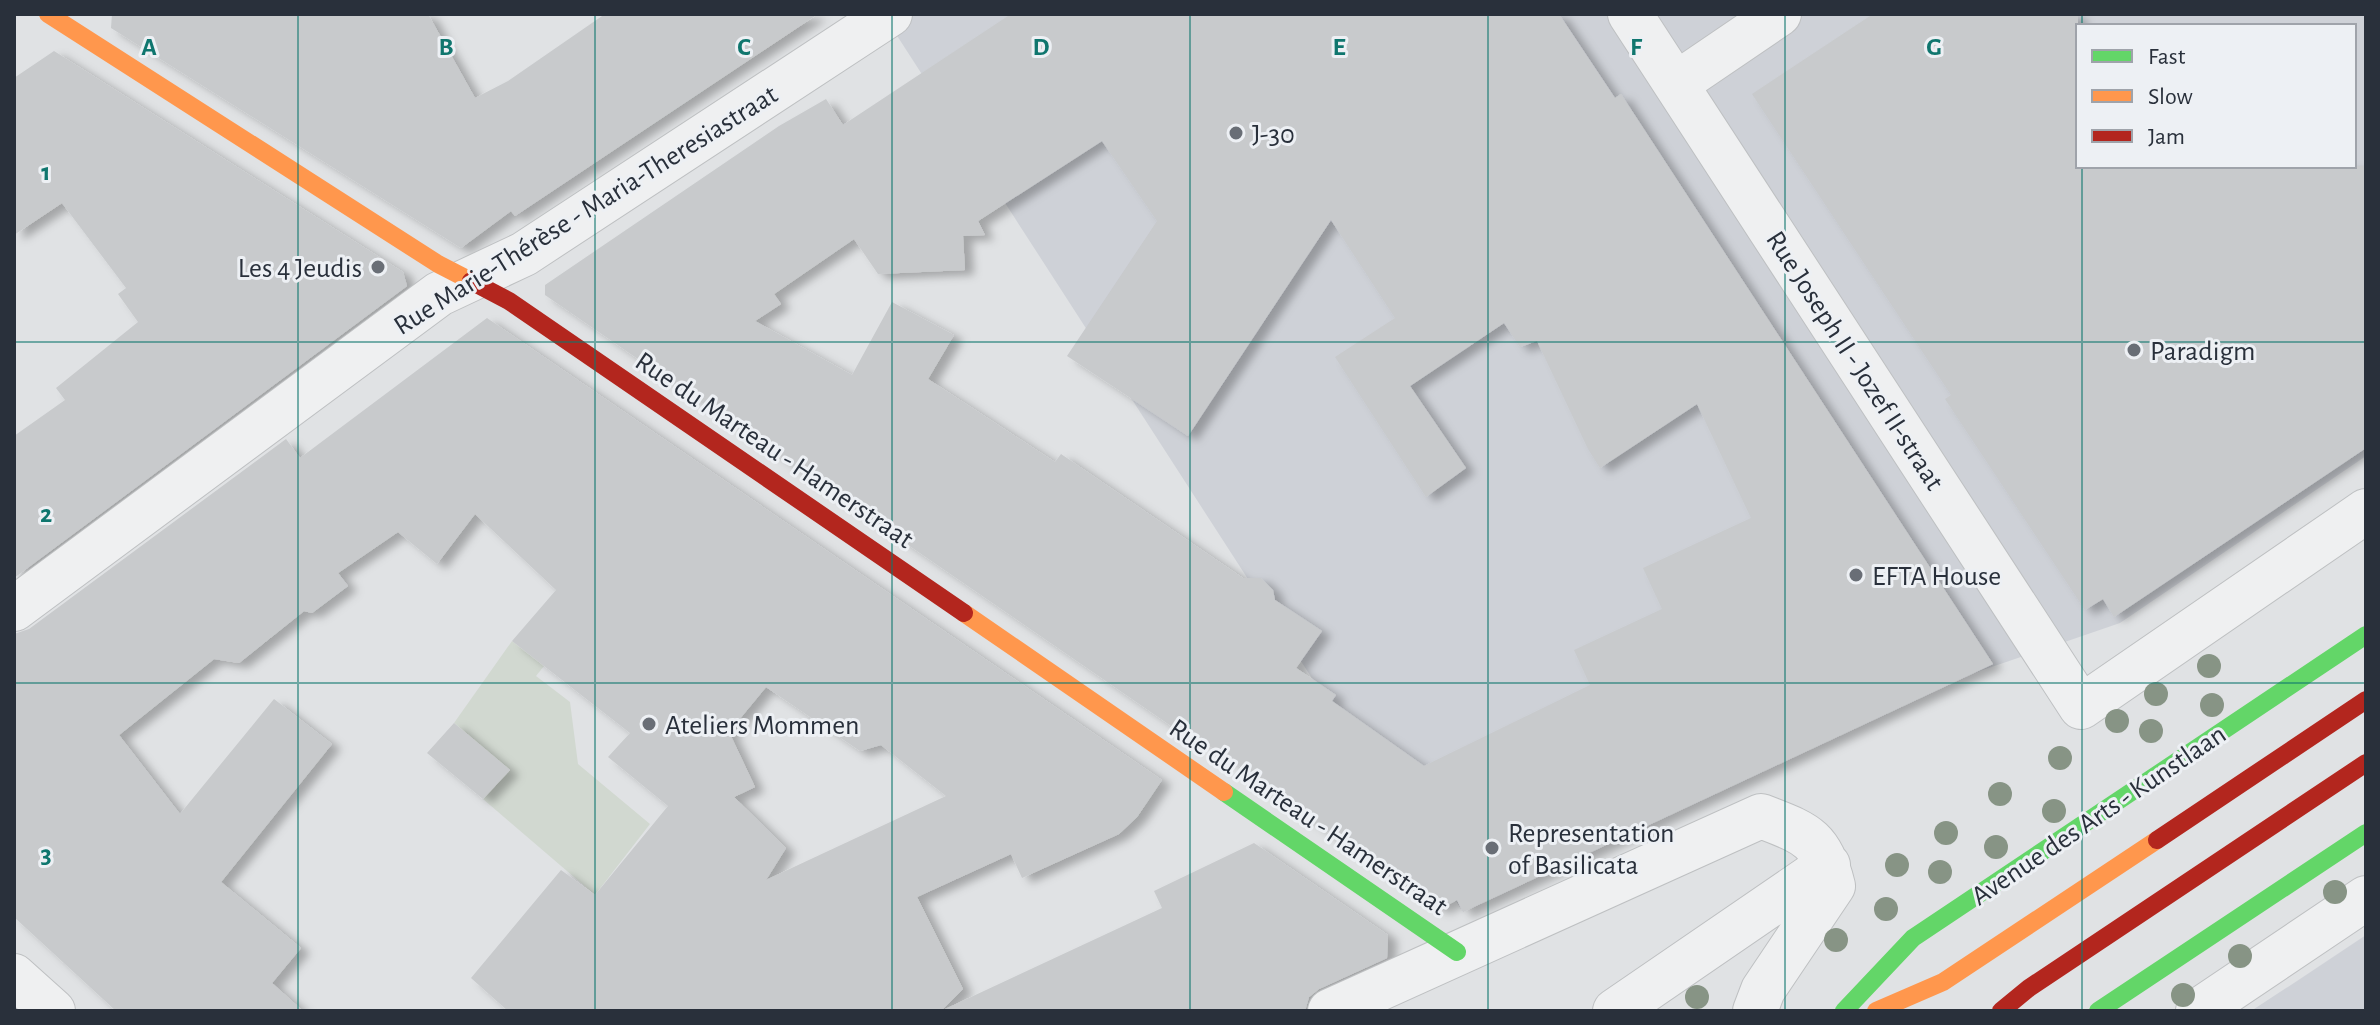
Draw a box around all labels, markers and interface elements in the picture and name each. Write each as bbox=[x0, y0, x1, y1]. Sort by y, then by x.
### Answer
legend bbox=[2076, 24, 2356, 168]
text: A bbox=[141, 34, 157, 60]
text: B bbox=[438, 34, 454, 60]
text: C bbox=[737, 34, 751, 60]
text: D bbox=[1032, 34, 1050, 60]
text: E bbox=[1332, 34, 1346, 60]
text: F bbox=[1630, 34, 1643, 60]
text: G bbox=[1926, 34, 1942, 60]
text: Fast bbox=[2148, 45, 2186, 69]
street label: Rue Marie-Thérèse - Maria-Theresiastraat bbox=[389, 81, 783, 341]
text: Slow bbox=[2148, 85, 2193, 109]
place label: J-30 bbox=[1252, 121, 1295, 149]
marker: J-30 bbox=[1227, 124, 1245, 142]
text: Jam bbox=[2148, 125, 2185, 149]
text: 1 bbox=[41, 159, 51, 185]
street label: Rue Joseph II - Jozef II-straat bbox=[1760, 227, 1948, 496]
place label: Les 4 Jeudis bbox=[238, 255, 362, 283]
marker: Les 4 Jeudis bbox=[369, 258, 387, 276]
place label: Paradigm bbox=[2150, 338, 2255, 366]
marker: Paradigm bbox=[2125, 341, 2143, 359]
street label: Rue du Marteau - Hamerstraat bbox=[630, 347, 918, 554]
text: 2 bbox=[40, 501, 52, 527]
place label: EFTA House bbox=[1872, 563, 2001, 591]
marker: EFTA House bbox=[1847, 566, 1865, 584]
place label: Ateliers Mommen bbox=[665, 712, 860, 740]
street label: Rue du Marteau - Hamerstraat bbox=[1164, 714, 1452, 921]
marker: Ateliers Mommen bbox=[640, 715, 658, 733]
street label: Avenue des Arts - Kunstlaan bbox=[1967, 720, 2231, 911]
place label: Representation of Basilicata bbox=[1508, 820, 1675, 880]
marker: Representation of Basilicata bbox=[1483, 839, 1501, 857]
text: 3 bbox=[40, 842, 52, 868]

